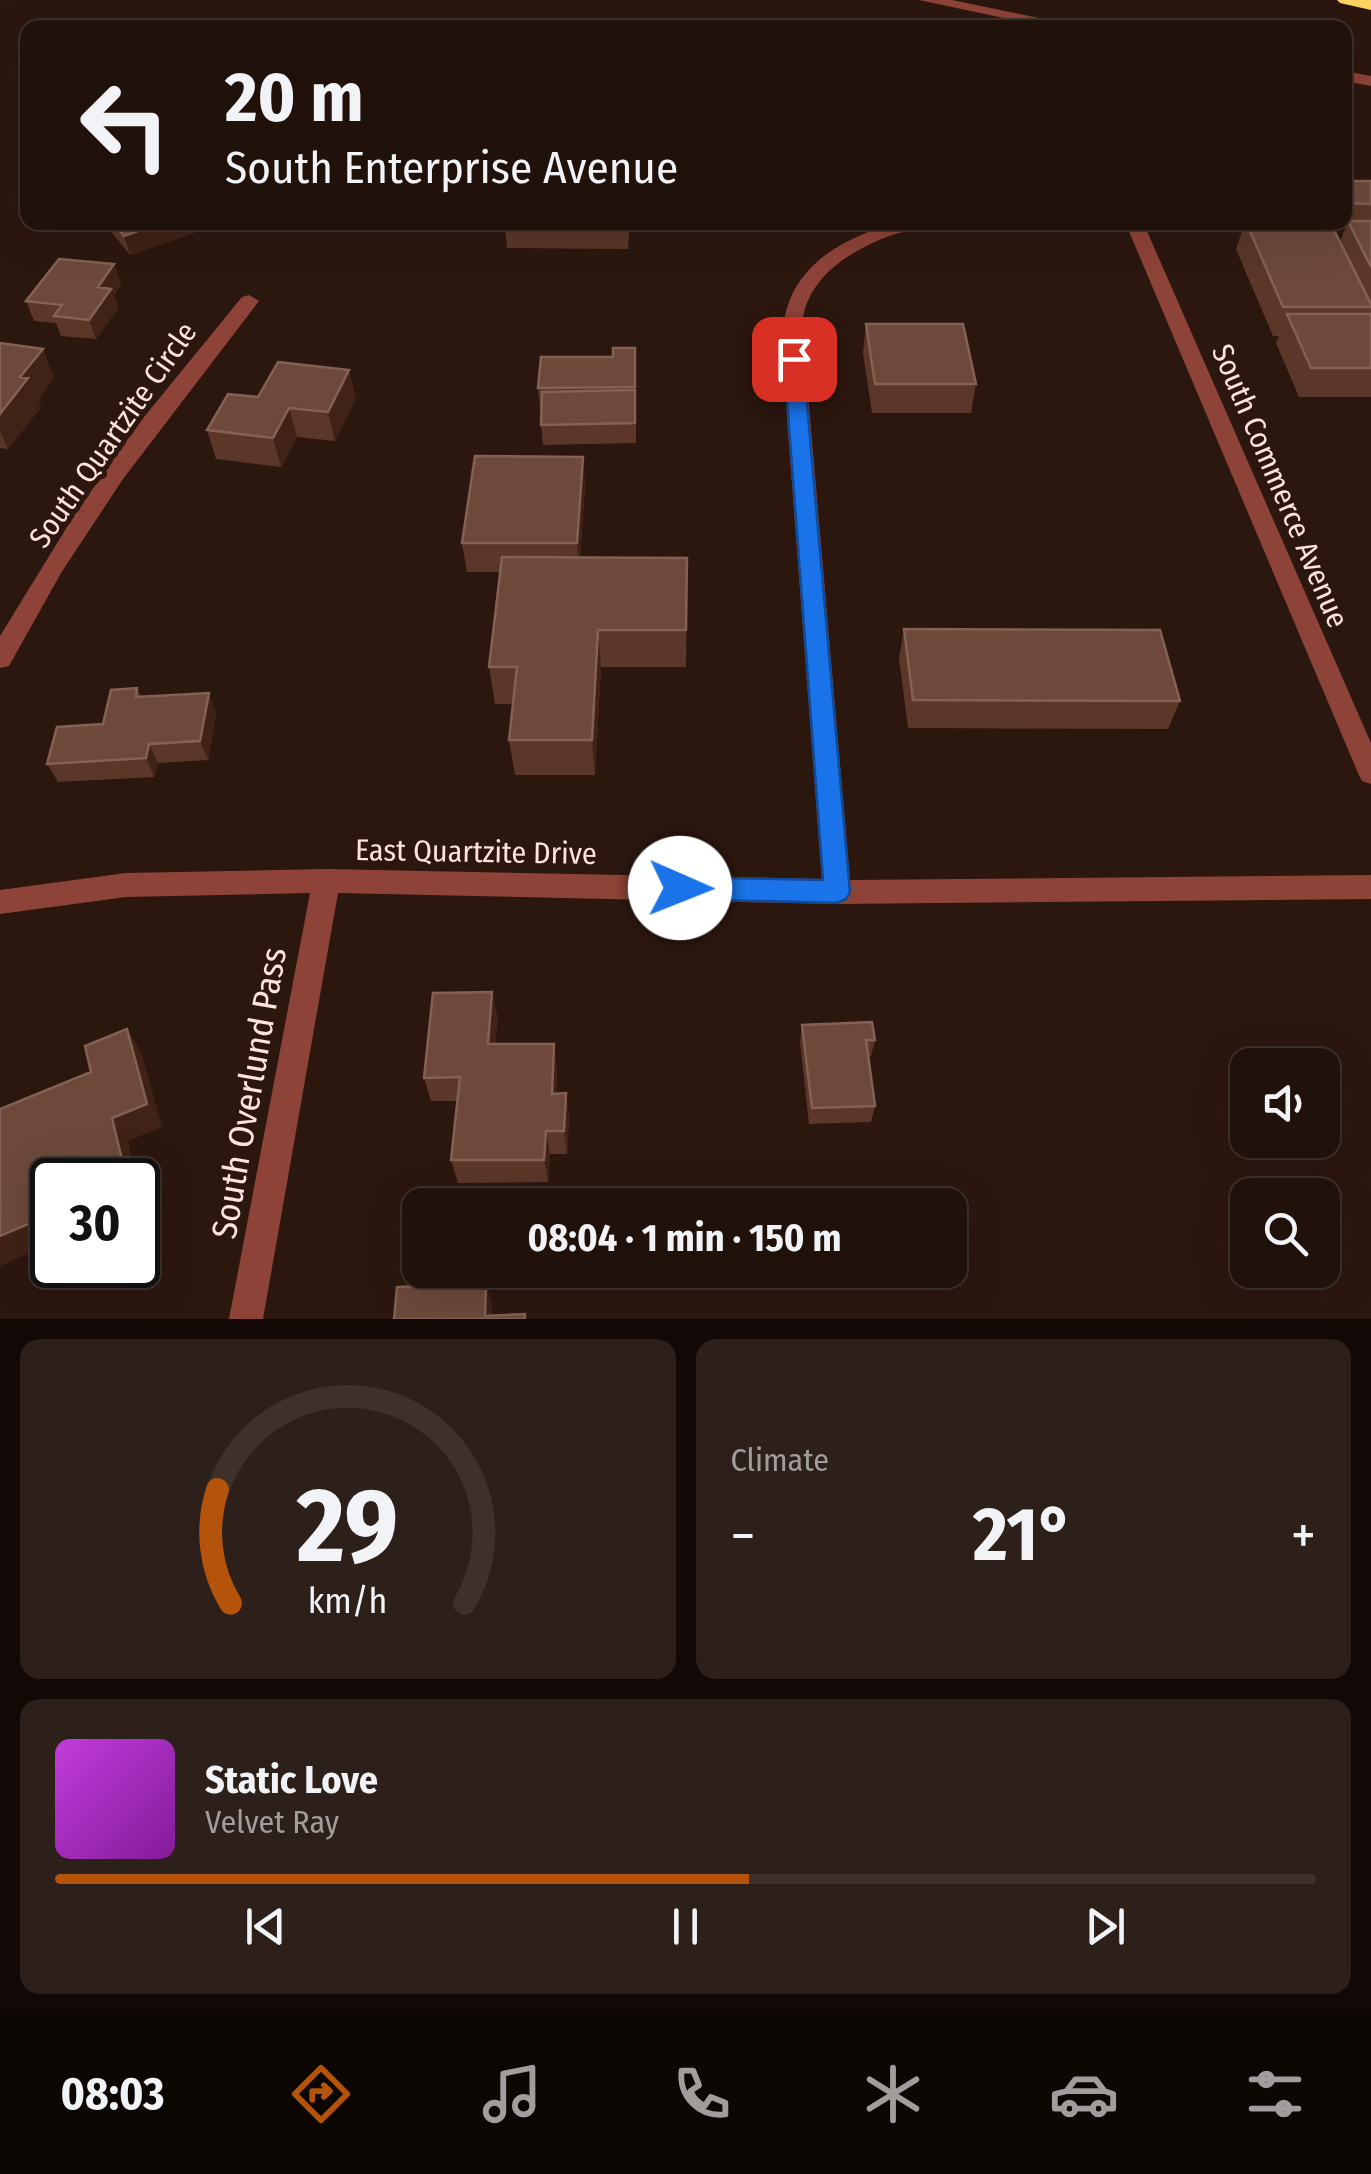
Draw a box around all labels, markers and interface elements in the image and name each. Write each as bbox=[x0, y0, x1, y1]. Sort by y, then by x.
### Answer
text: 20 m bbox=[225, 56, 364, 140]
icon: left bbox=[60, 60, 190, 190]
text: South Enterprise Avenue bbox=[225, 141, 678, 195]
street label: South Quartzite Circle bbox=[22, 315, 204, 555]
pin bbox=[752, 317, 837, 402]
icon: arrive bbox=[767, 332, 822, 387]
street label: South Commerce Avenue bbox=[1204, 339, 1356, 633]
street label: East Quartzite Drive bbox=[355, 832, 597, 872]
position arrow bbox=[628, 836, 732, 940]
street label: South Overlund Pass bbox=[203, 944, 295, 1242]
map controls bbox=[1230, 1048, 1340, 1288]
button: sound bbox=[1230, 1048, 1340, 1158]
speed limit sign: 30 bbox=[30, 1158, 160, 1288]
button: search bbox=[1230, 1178, 1340, 1288]
text: 08:04 · 1 min · 150 m bbox=[528, 1215, 841, 1261]
text: Climate bbox=[731, 1441, 829, 1479]
text: 29 bbox=[296, 1464, 398, 1589]
text: 21° bbox=[973, 1490, 1073, 1580]
text: − bbox=[731, 1503, 755, 1569]
text: + bbox=[1291, 1503, 1316, 1569]
text: km/h bbox=[308, 1580, 388, 1622]
text: Static Love bbox=[205, 1757, 378, 1803]
text: Velvet Ray bbox=[205, 1803, 339, 1841]
icon: previous bbox=[238, 1899, 293, 1954]
icon: pause bbox=[658, 1899, 713, 1954]
icon: next bbox=[1078, 1899, 1133, 1954]
icon: directions bbox=[286, 2059, 356, 2129]
icon: music bbox=[477, 2059, 547, 2129]
icon: phone bbox=[667, 2059, 737, 2129]
icon: climate bbox=[858, 2059, 928, 2129]
icon: car bbox=[1049, 2059, 1119, 2129]
icon: filters bbox=[1240, 2059, 1310, 2129]
text: 08:03 bbox=[60, 2067, 165, 2121]

